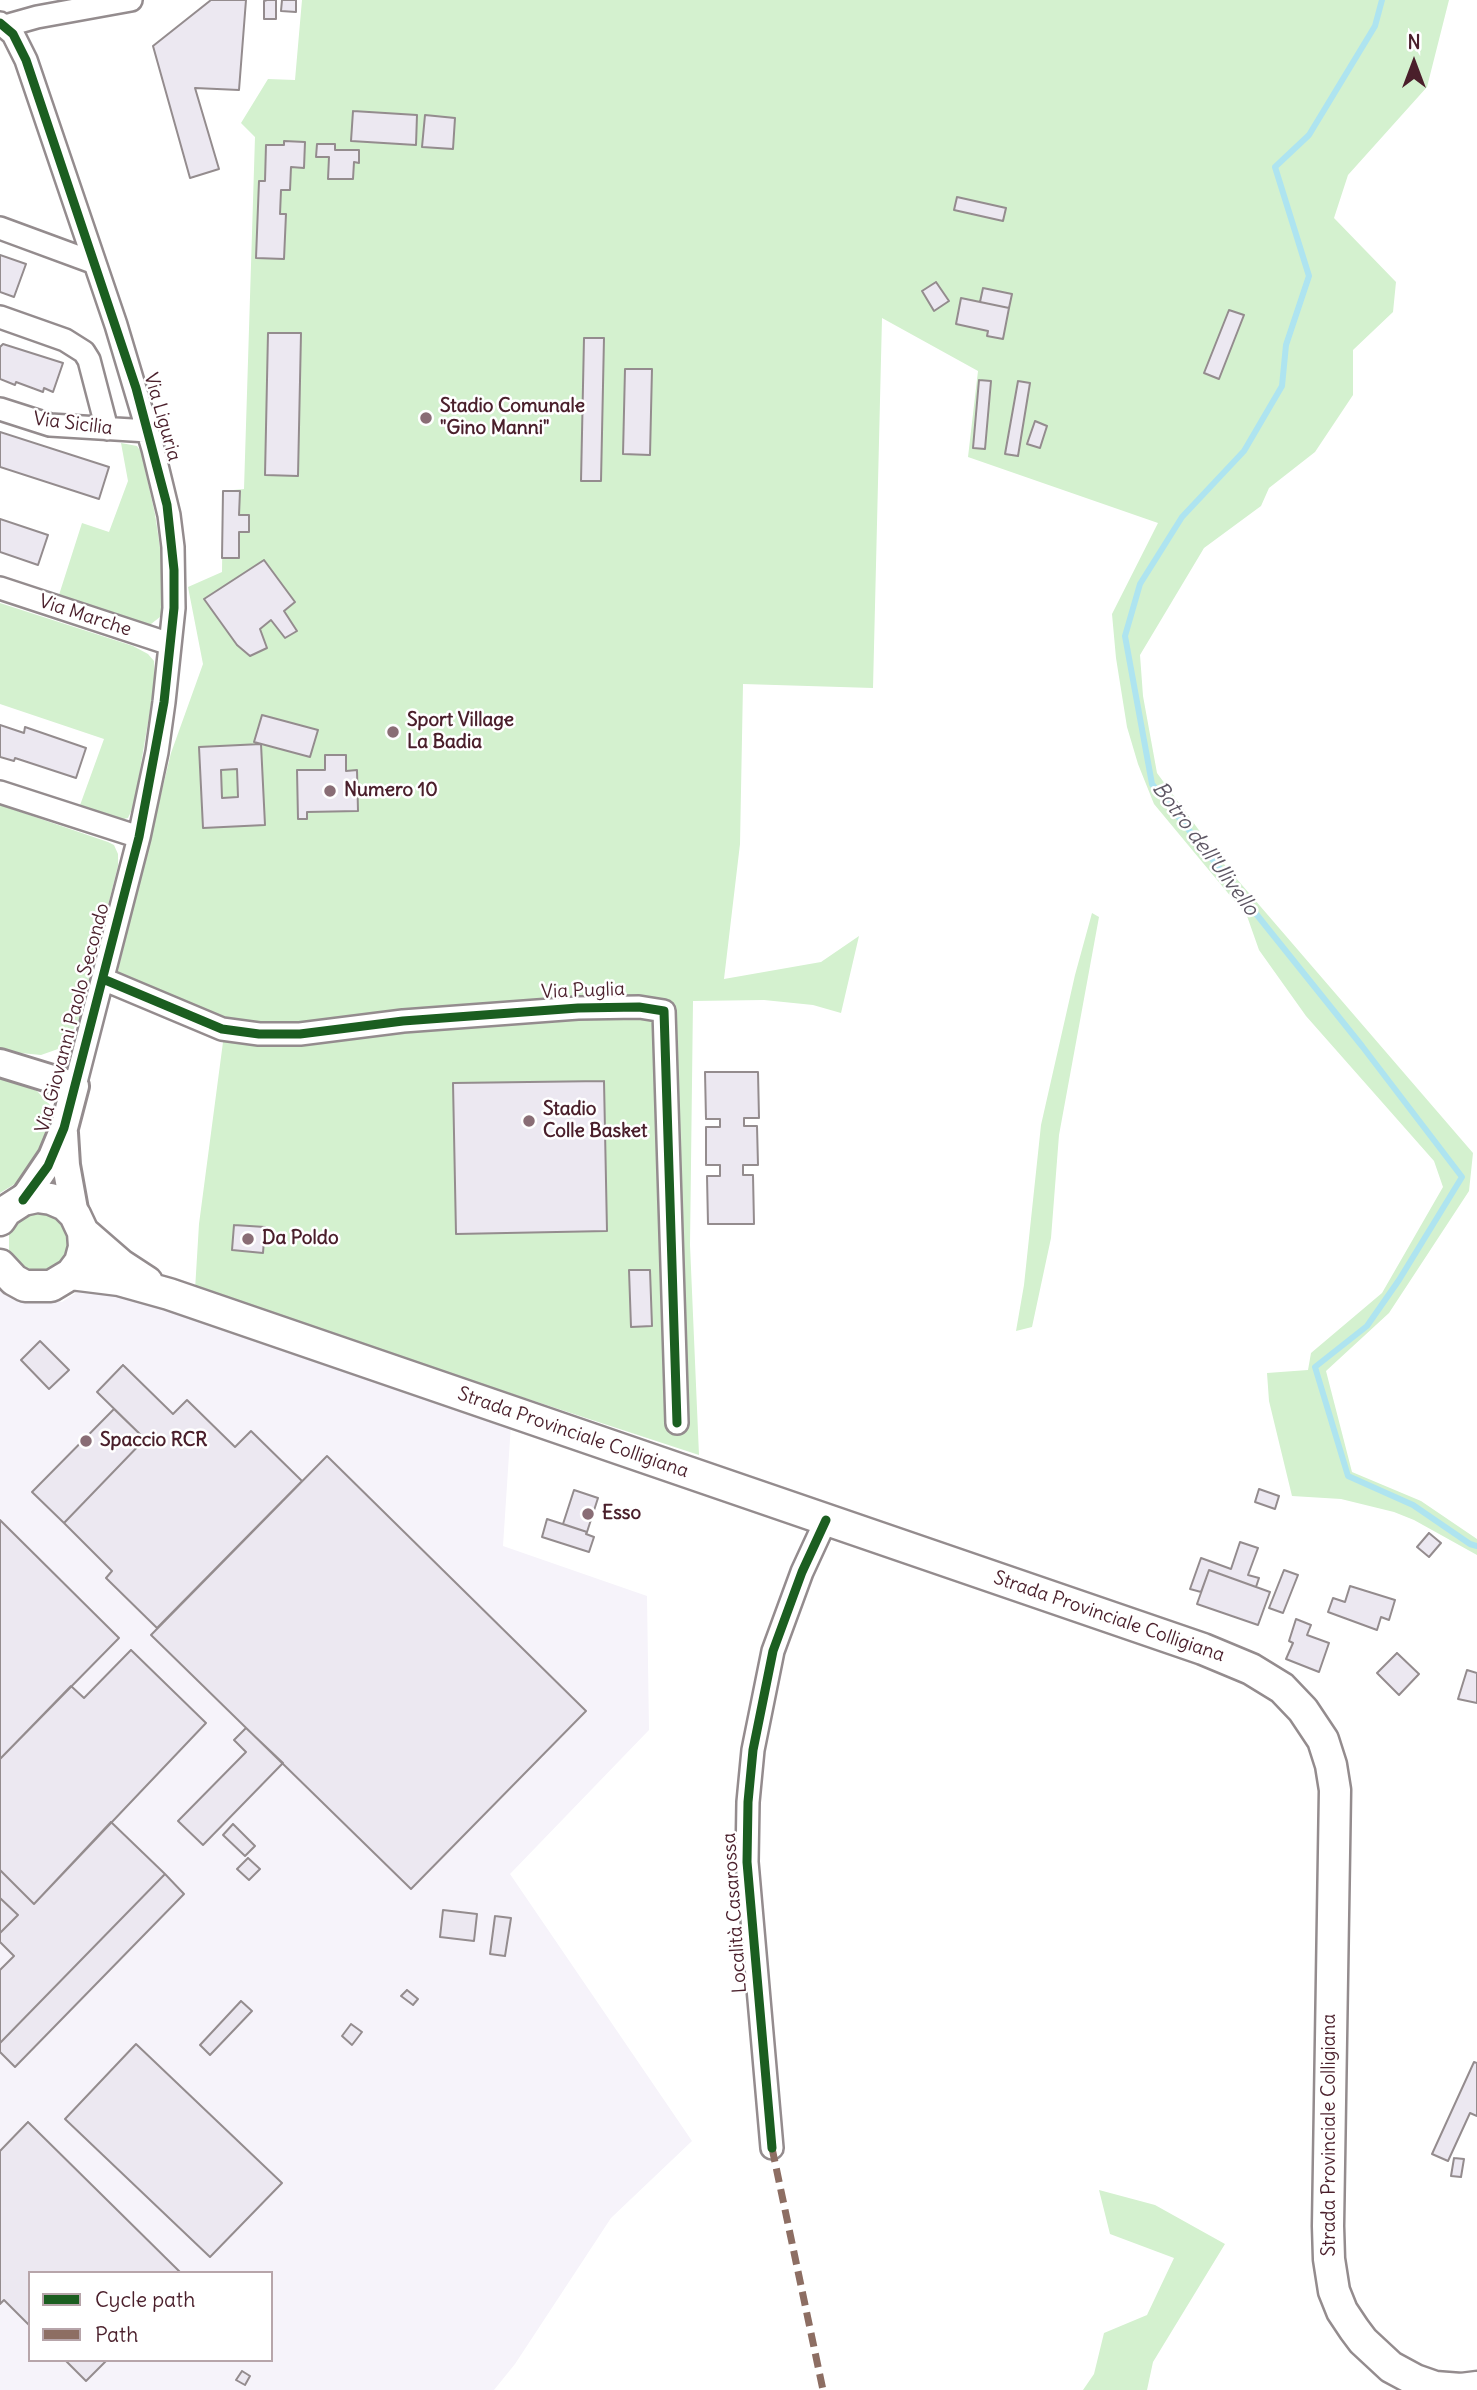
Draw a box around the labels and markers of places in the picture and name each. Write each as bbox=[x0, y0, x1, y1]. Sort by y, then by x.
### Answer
place label: Stadio Comunale "Gino Manni" bbox=[440, 396, 585, 440]
marker: Stadio Comunale "Gino Manni" bbox=[418, 410, 434, 426]
place label: Sport Village La Badia bbox=[407, 710, 514, 754]
marker: Sport Village La Badia bbox=[385, 724, 401, 740]
place label: Numero 10 bbox=[344, 780, 438, 802]
marker: Numero 10 bbox=[322, 783, 338, 799]
place label: Stadio Colle Basket bbox=[543, 1099, 647, 1143]
marker: Stadio Colle Basket bbox=[521, 1113, 537, 1129]
place label: Da Poldo bbox=[262, 1228, 339, 1250]
marker: Da Poldo bbox=[240, 1231, 256, 1247]
place label: Spaccio RCR bbox=[100, 1430, 207, 1452]
marker: Spaccio RCR bbox=[78, 1433, 94, 1449]
place label: Esso bbox=[602, 1503, 641, 1525]
marker: Esso bbox=[580, 1506, 596, 1522]

